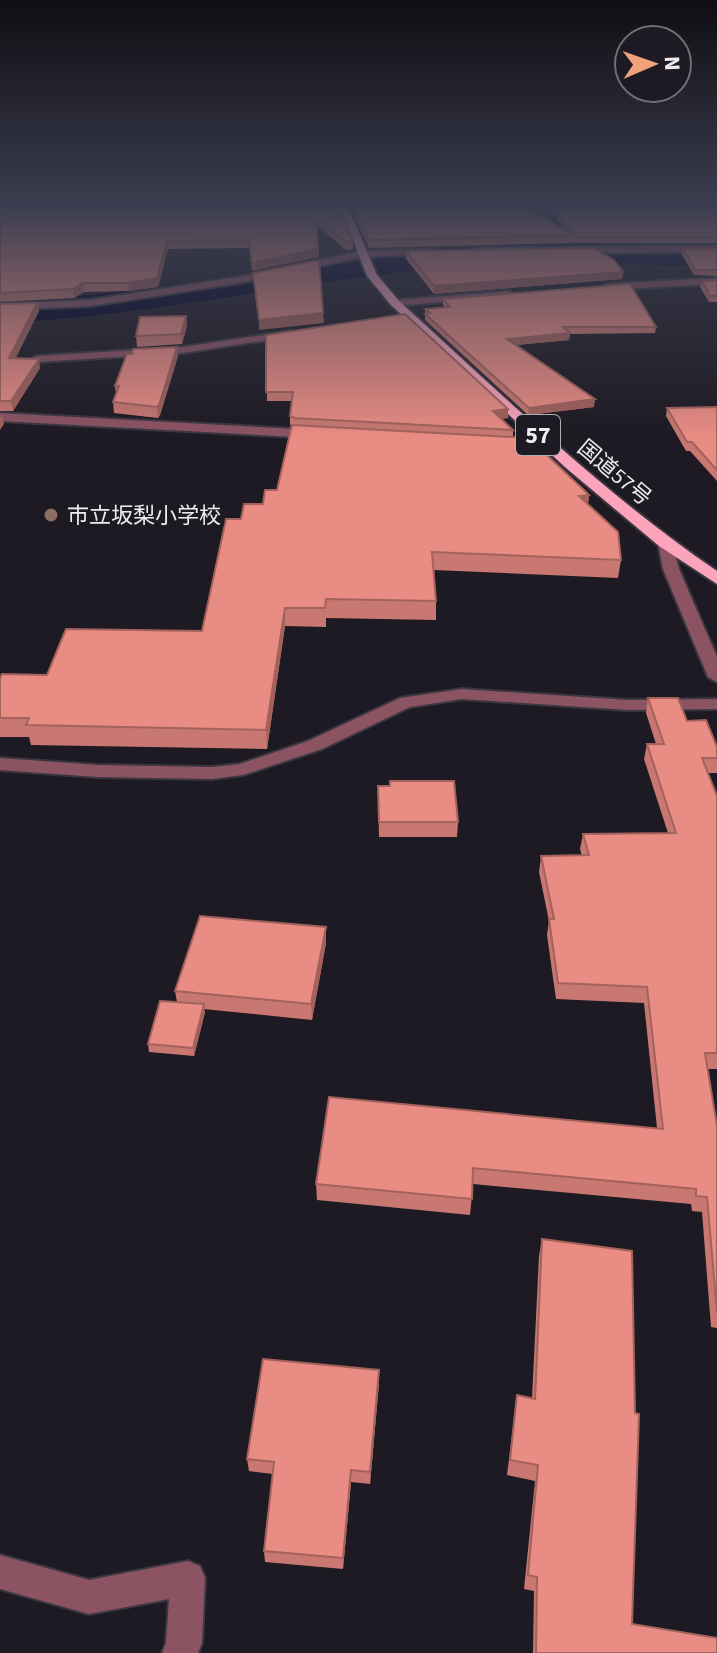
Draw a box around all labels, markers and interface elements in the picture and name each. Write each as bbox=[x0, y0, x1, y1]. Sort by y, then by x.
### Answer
north arrow bbox=[613, 24, 693, 104]
text: N bbox=[656, 55, 688, 71]
road number: 57 bbox=[516, 415, 560, 455]
street label: 国道57号 bbox=[570, 432, 658, 513]
place label: 市立坂梨小学校 bbox=[67, 500, 221, 532]
marker: 市立坂梨小学校 bbox=[42, 506, 60, 524]

